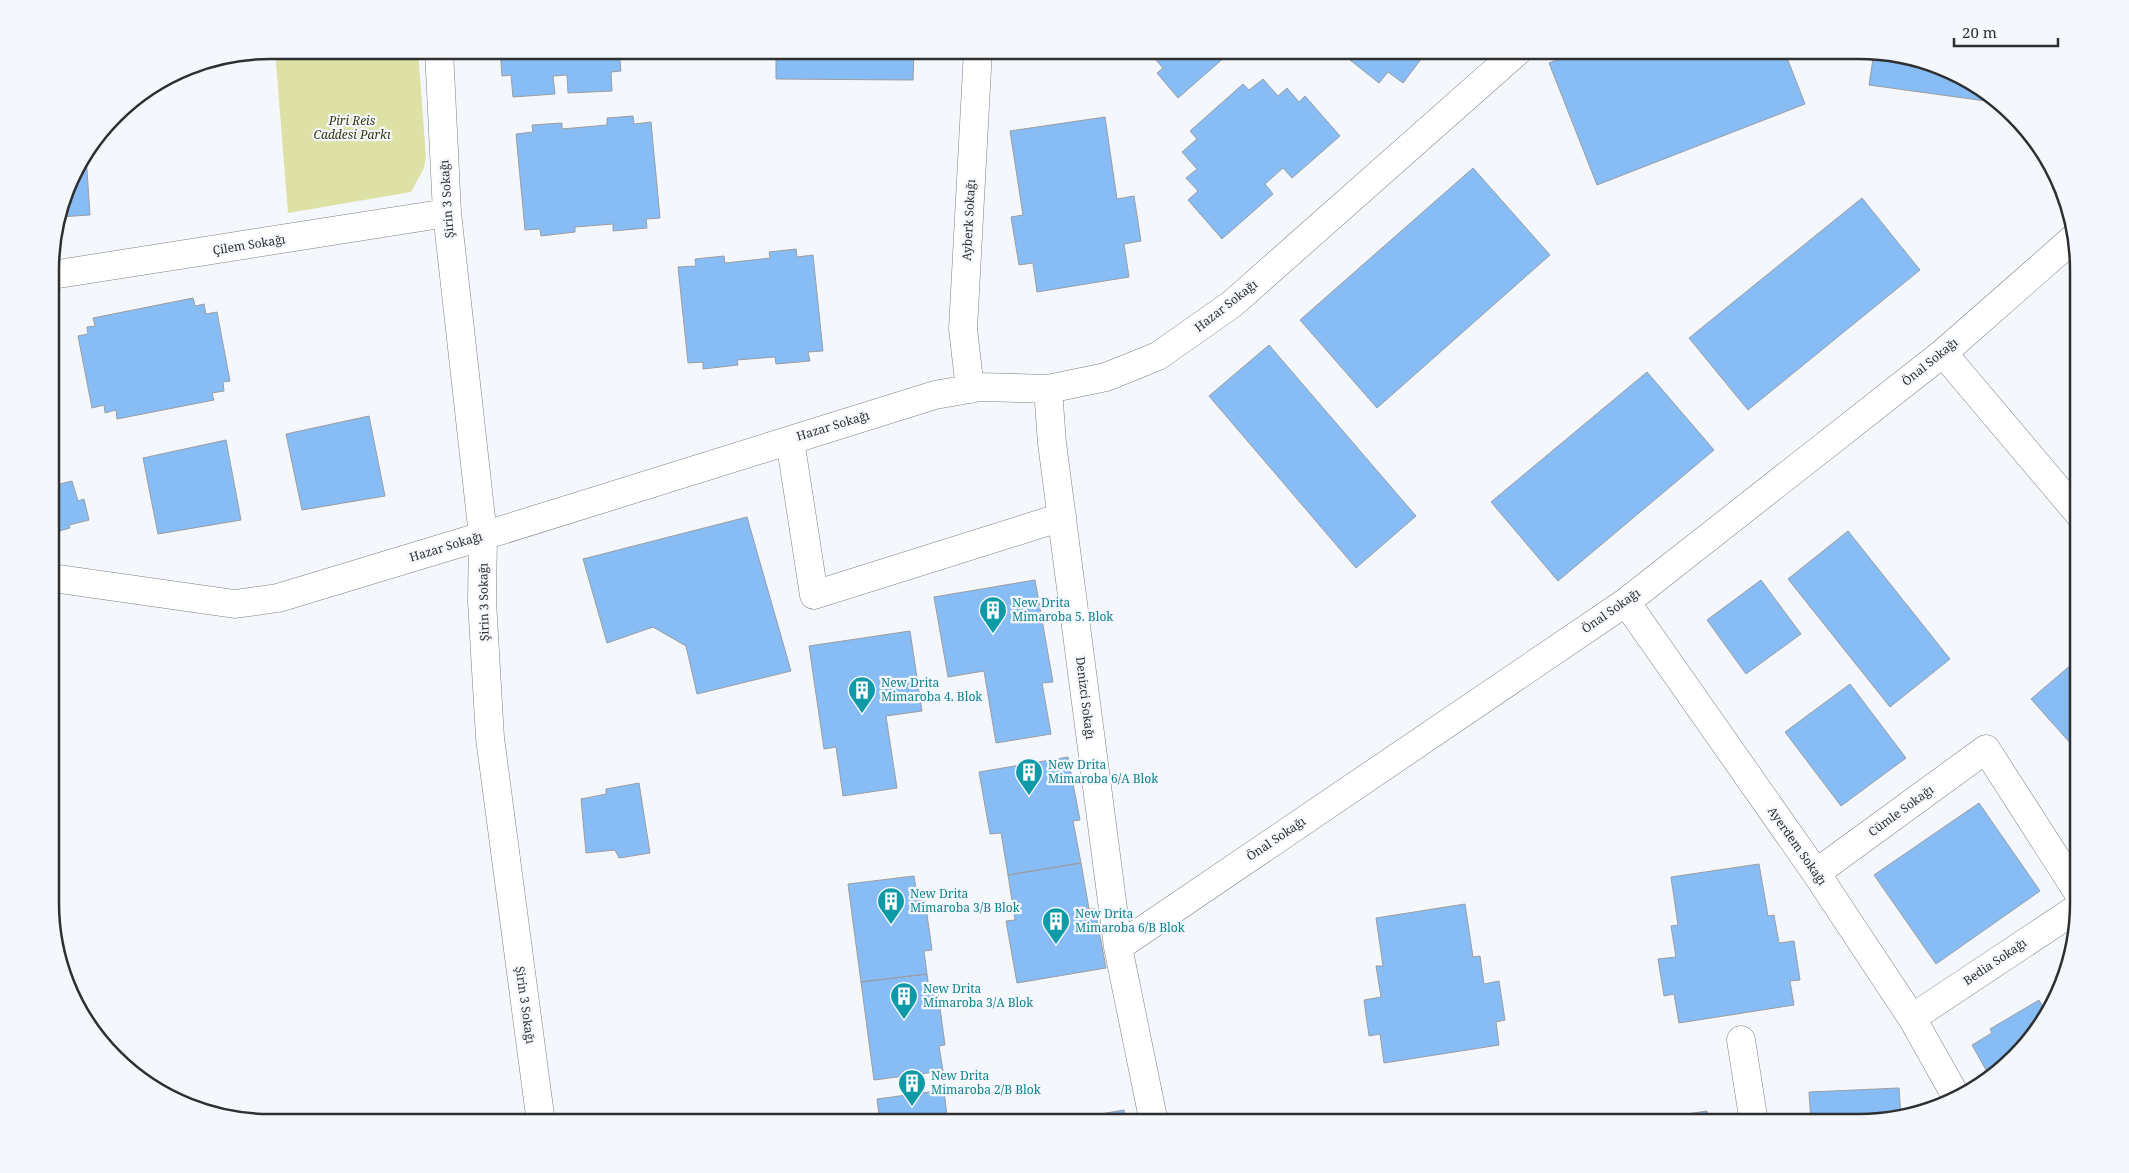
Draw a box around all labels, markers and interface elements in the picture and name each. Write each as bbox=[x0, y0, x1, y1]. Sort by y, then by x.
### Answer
scale bar bbox=[1954, 15, 2058, 47]
text: 20 m bbox=[1962, 22, 1997, 42]
park label: Piri Reis Caddesi Parkı bbox=[313, 112, 391, 143]
street label: Şirin 3 Sokağı bbox=[435, 159, 458, 239]
street label: Ayberk Sokağı bbox=[958, 179, 979, 261]
street label: Çilem Sokağı bbox=[211, 230, 287, 259]
street label: Hazar Sokağı bbox=[1191, 276, 1261, 336]
street label: Önal Sokağı bbox=[1898, 334, 1961, 390]
street label: Hazar Sokağı bbox=[794, 406, 872, 445]
street label: Hazar Sokağı bbox=[407, 527, 485, 566]
street label: Şirin 3 Sokağı bbox=[474, 563, 493, 641]
street label: Önal Sokağı bbox=[1578, 584, 1643, 637]
place label: New Drita Mimaroba 5. Blok bbox=[1012, 594, 1114, 625]
building icon: New Drita Mimaroba 5. Blok bbox=[978, 595, 1008, 634]
street label: Denizci Sokağı bbox=[1072, 656, 1099, 740]
place label: New Drita Mimaroba 4. Blok bbox=[881, 674, 983, 705]
building icon: New Drita Mimaroba 4. Blok bbox=[847, 675, 877, 714]
place label: New Drita Mimaroba 6/A Blok bbox=[1048, 756, 1159, 787]
building icon: New Drita Mimaroba 6/A Blok bbox=[1014, 757, 1044, 796]
street label: Cümle Sokağı bbox=[1865, 781, 1937, 840]
street label: Ayerdem Sokağı bbox=[1764, 803, 1831, 889]
street label: Önal Sokağı bbox=[1243, 813, 1309, 865]
place label: New Drita Mimaroba 3/B Blok bbox=[910, 885, 1021, 916]
building icon: New Drita Mimaroba 3/B Blok bbox=[876, 886, 906, 925]
place label: New Drita Mimaroba 6/B Blok bbox=[1075, 905, 1186, 936]
building icon: New Drita Mimaroba 6/B Blok bbox=[1041, 906, 1071, 945]
street label: Bedia Sokağı bbox=[1960, 934, 2030, 989]
street label: Şirin 3 Sokağı bbox=[512, 965, 539, 1045]
place label: New Drita Mimaroba 3/A Blok bbox=[923, 980, 1034, 1011]
building icon: New Drita Mimaroba 3/A Blok bbox=[889, 981, 919, 1020]
place label: New Drita Mimaroba 2/B Blok bbox=[931, 1067, 1042, 1098]
building icon: New Drita Mimaroba 2/B Blok bbox=[897, 1068, 927, 1107]

